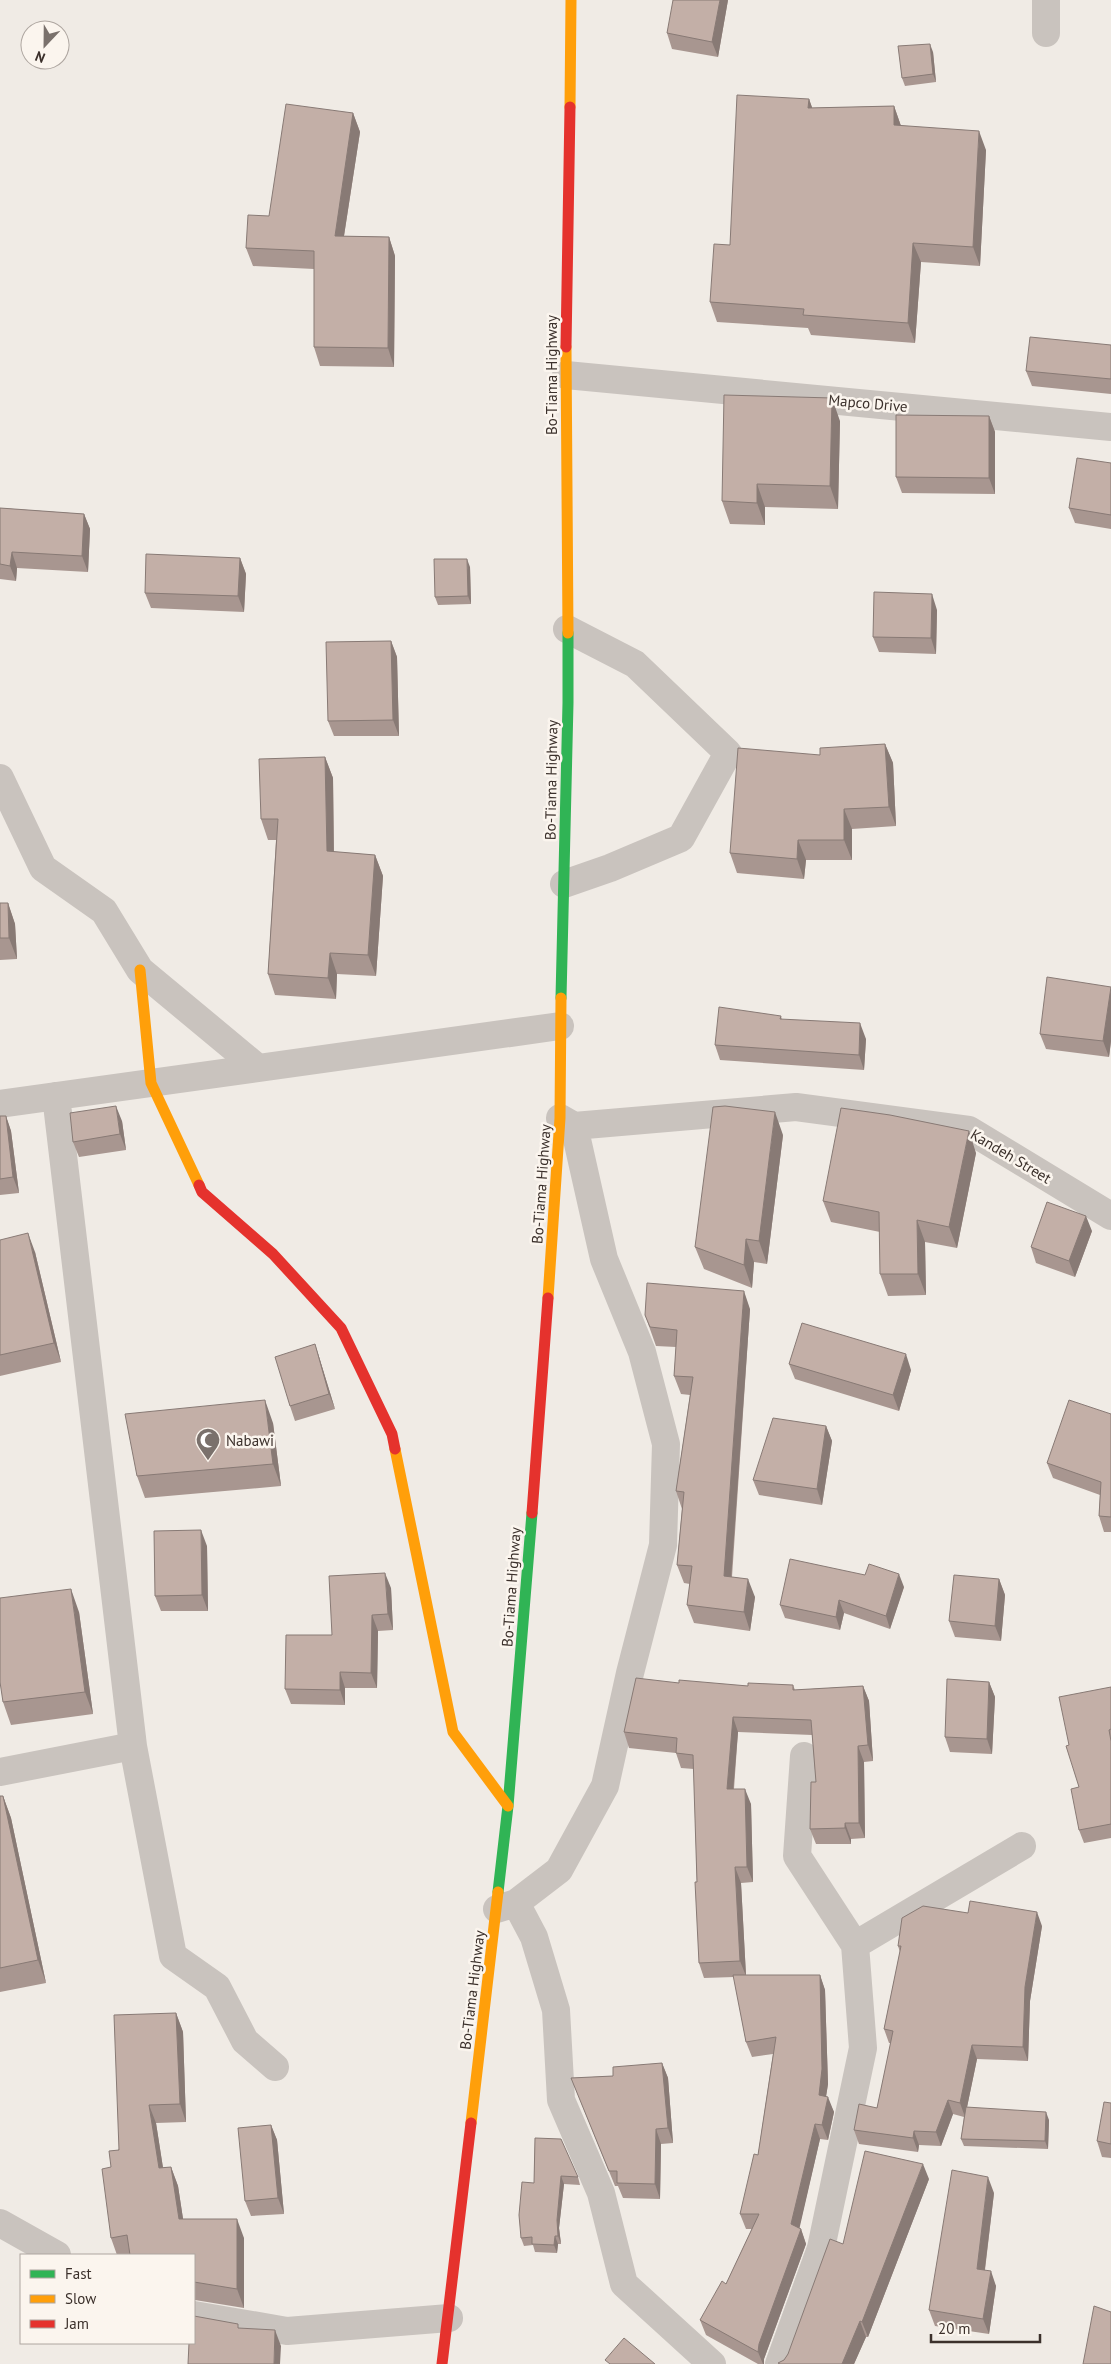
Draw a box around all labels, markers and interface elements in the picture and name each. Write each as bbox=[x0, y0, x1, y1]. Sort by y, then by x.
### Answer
north arrow bbox=[20, 20, 70, 70]
text: N bbox=[32, 47, 48, 67]
street label: Bo-Tiama Highway bbox=[542, 315, 561, 435]
street label: Mapco Drive bbox=[828, 390, 908, 416]
street label: Bo-Tiama Highway bbox=[540, 720, 562, 840]
street label: Bo-Tiama Highway bbox=[527, 1123, 555, 1245]
street label: Kandeh Street bbox=[967, 1125, 1055, 1187]
mosque icon: Nabawi bbox=[195, 1427, 221, 1461]
place label: Nabawi bbox=[226, 1431, 274, 1450]
street label: Bo-Tiama Highway bbox=[497, 1526, 525, 1648]
street label: Bo-Tiama Highway bbox=[455, 1929, 489, 2051]
legend bbox=[20, 2254, 195, 2344]
text: Fast bbox=[65, 2264, 92, 2283]
text: Slow bbox=[65, 2289, 96, 2308]
scale bar bbox=[931, 2312, 1040, 2344]
text: Jam bbox=[64, 2314, 89, 2333]
text: 20 m bbox=[938, 2319, 971, 2338]

